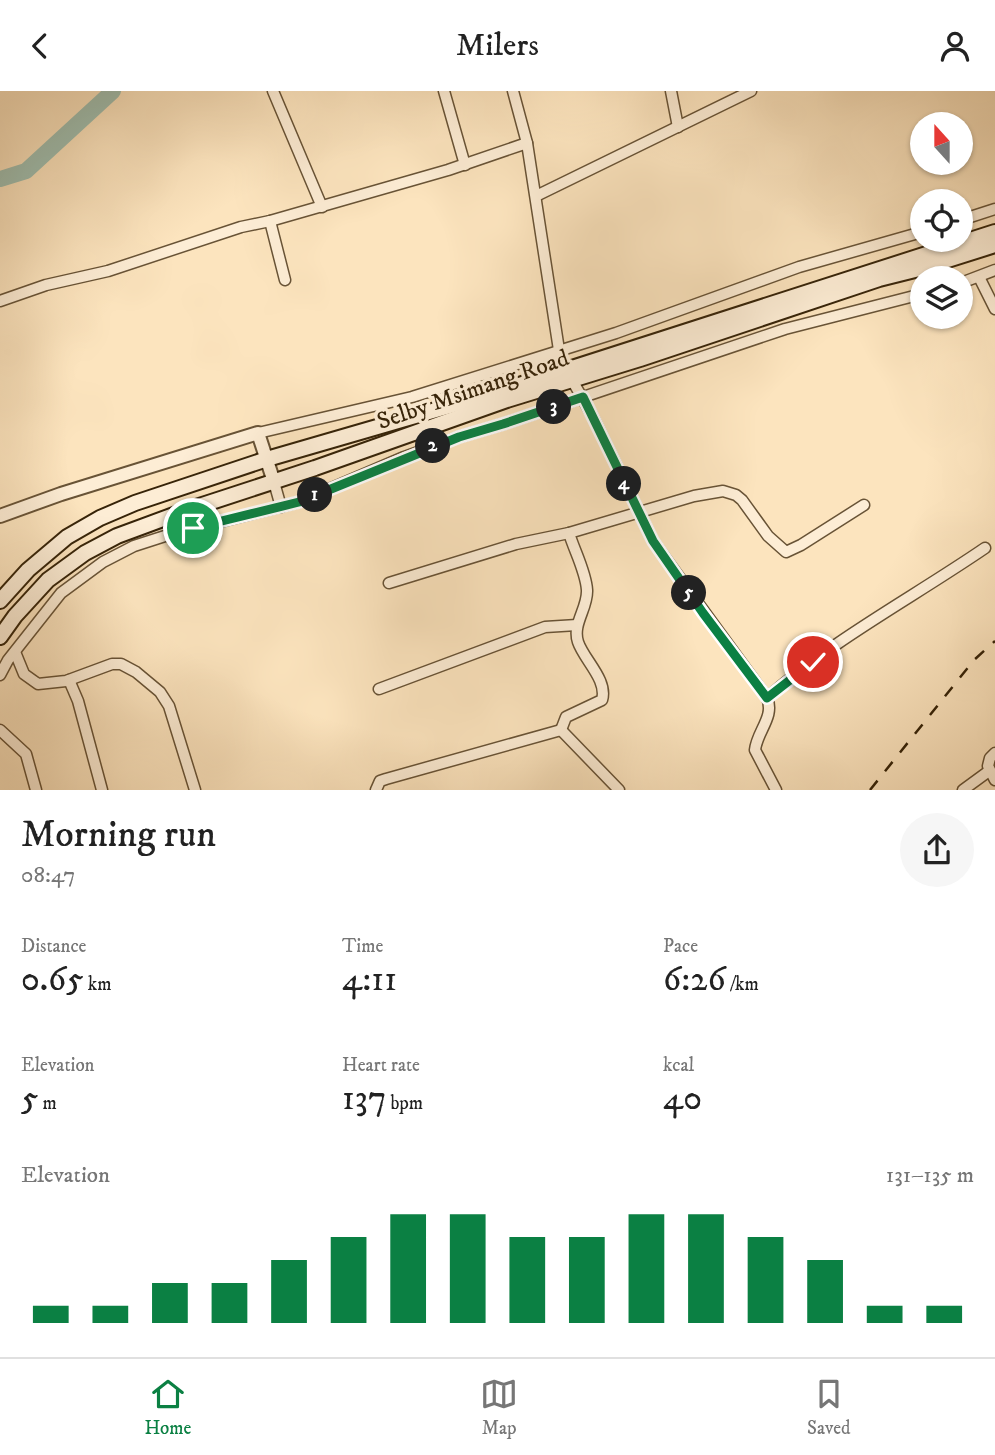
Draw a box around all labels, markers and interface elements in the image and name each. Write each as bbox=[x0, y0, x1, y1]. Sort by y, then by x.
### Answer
text: Milers bbox=[456, 26, 539, 66]
icon: back bbox=[21, 27, 59, 65]
icon: person bbox=[936, 27, 974, 65]
north arrow bbox=[910, 112, 973, 175]
map controls bbox=[910, 112, 973, 329]
button: locate bbox=[910, 189, 973, 252]
button: layers bbox=[910, 266, 973, 329]
street label: Selby Msimang Road bbox=[373, 343, 573, 437]
pin: 3 bbox=[536, 389, 572, 425]
text: 3 bbox=[550, 395, 557, 418]
pin: 2 bbox=[416, 429, 450, 463]
text: 2 bbox=[428, 434, 437, 457]
pin: 4 bbox=[606, 467, 642, 501]
text: 4 bbox=[618, 472, 629, 495]
pin: 1 bbox=[298, 477, 332, 513]
text: 1 bbox=[311, 483, 318, 506]
pin bbox=[163, 498, 223, 558]
icon: arrive bbox=[174, 509, 212, 547]
pin: 5 bbox=[672, 575, 706, 611]
text: 5 bbox=[684, 581, 693, 604]
pin bbox=[783, 632, 843, 692]
icon: check bbox=[794, 643, 832, 681]
text: Morning run bbox=[21, 811, 216, 859]
button: share bbox=[900, 813, 974, 887]
text: 08:47 bbox=[21, 861, 76, 890]
text: Distance bbox=[21, 935, 86, 958]
text: Time bbox=[342, 935, 383, 958]
text: Pace bbox=[663, 935, 698, 958]
text: 0.65 bbox=[21, 958, 84, 1002]
text: 4:11 bbox=[342, 958, 397, 1002]
text: 6:26 bbox=[663, 958, 726, 1002]
text: km bbox=[84, 973, 112, 996]
text: /km bbox=[726, 973, 759, 996]
text: Elevation bbox=[21, 1054, 95, 1077]
text: Heart rate bbox=[342, 1054, 420, 1077]
text: kcal bbox=[663, 1054, 694, 1077]
text: 5 bbox=[21, 1077, 38, 1121]
text: 137 bbox=[342, 1077, 386, 1121]
text: 40 bbox=[663, 1077, 702, 1121]
text: m bbox=[38, 1092, 57, 1115]
text: bpm bbox=[386, 1092, 423, 1115]
text: Elevation bbox=[21, 1161, 110, 1190]
text: 131–135 m bbox=[886, 1161, 974, 1190]
tab: Home bbox=[144, 1375, 191, 1440]
tab: Map bbox=[480, 1375, 518, 1440]
tab: Saved bbox=[807, 1375, 851, 1440]

